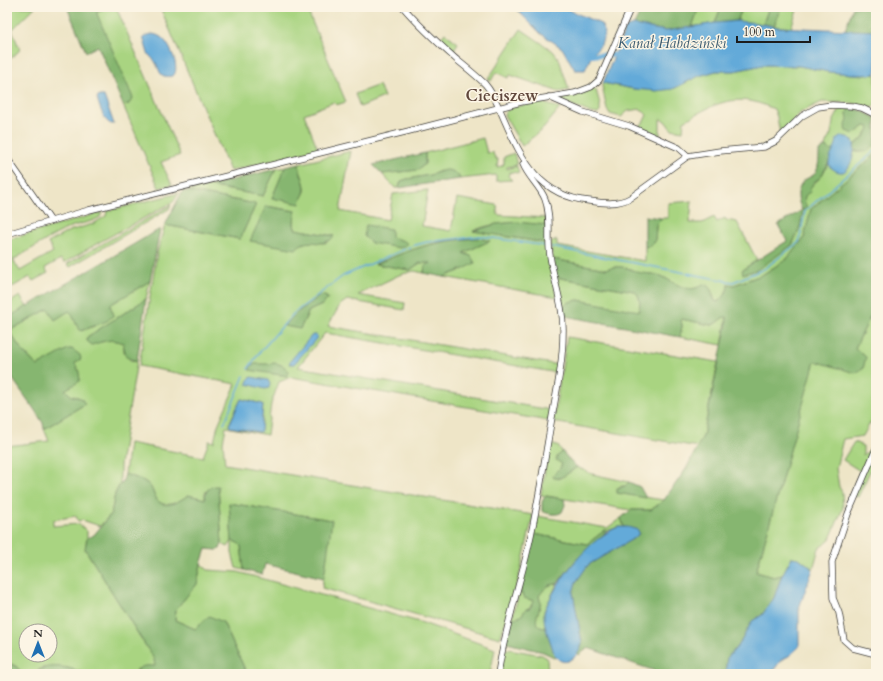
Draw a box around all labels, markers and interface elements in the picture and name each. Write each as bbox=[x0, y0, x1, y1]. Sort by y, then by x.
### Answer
scale bar bbox=[737, 18, 810, 44]
text: 100 m bbox=[743, 24, 776, 40]
water label: Kanał Habdziński bbox=[618, 33, 727, 53]
district label: Cieciszew bbox=[466, 85, 539, 107]
north arrow bbox=[18, 623, 58, 663]
text: N bbox=[33, 626, 43, 641]

